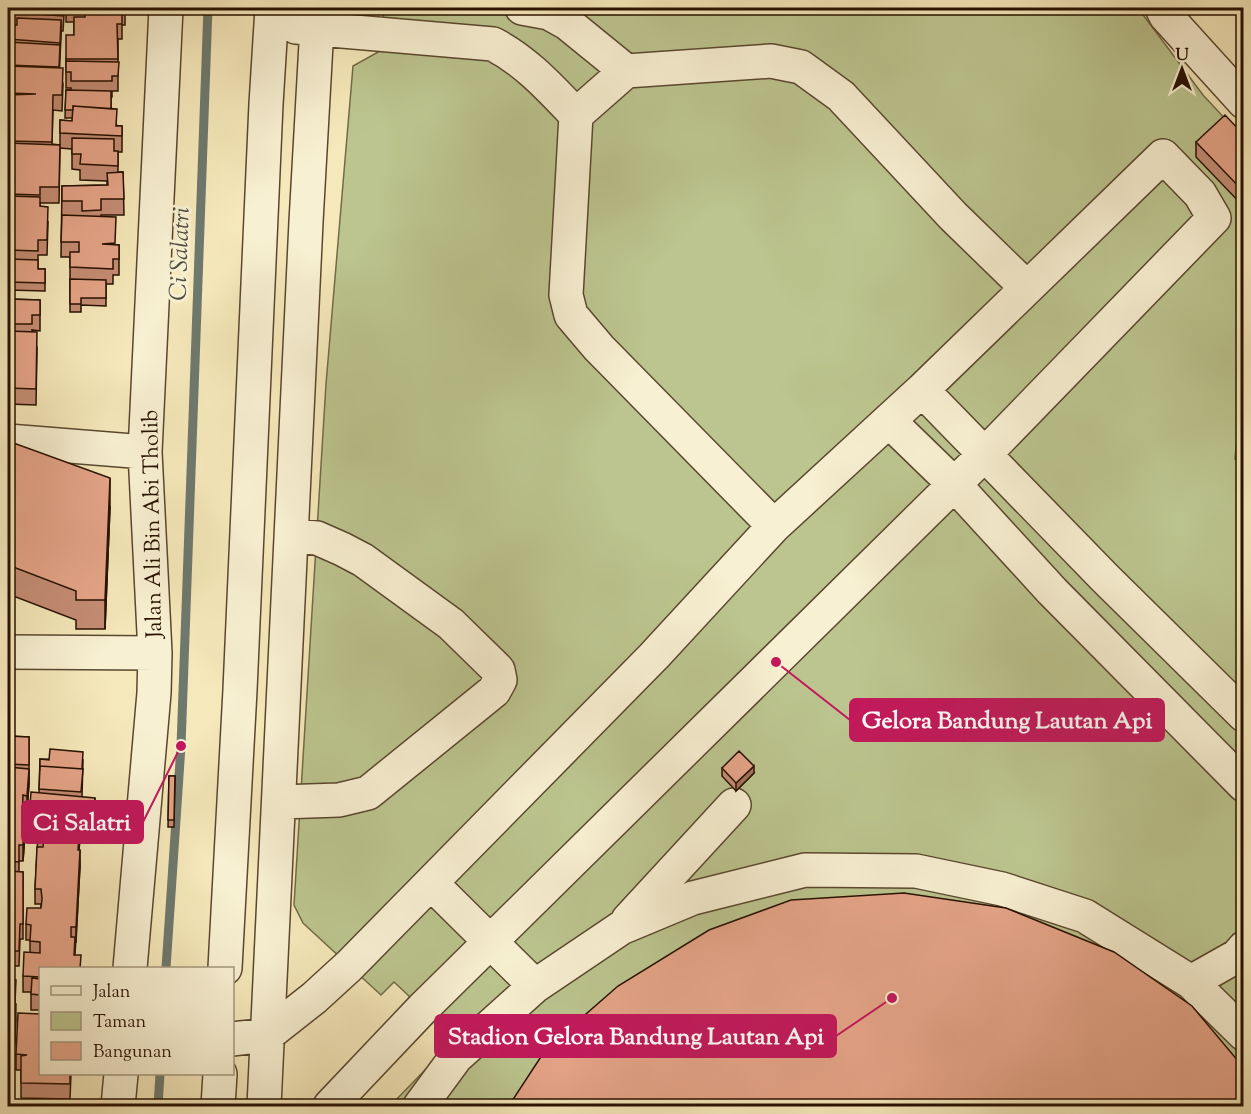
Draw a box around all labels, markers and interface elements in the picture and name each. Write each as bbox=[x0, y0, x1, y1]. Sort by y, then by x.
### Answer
north arrow bbox=[1152, 39, 1212, 99]
text: U bbox=[1175, 45, 1189, 68]
water label: Ci Salatri bbox=[162, 207, 200, 301]
street label: Jalan Ali Bin Abi Tholib bbox=[136, 410, 172, 639]
callout: Gelora Bandung Lautan Api bbox=[850, 699, 1164, 741]
text: Gelora Bandung Lautan Api bbox=[862, 705, 1152, 739]
callout: Ci Salatri bbox=[22, 801, 143, 843]
text: Ci Salatri bbox=[33, 807, 131, 841]
legend bbox=[39, 967, 234, 1075]
text: Jalan bbox=[92, 980, 131, 1006]
text: Taman bbox=[93, 1010, 147, 1036]
callout: Stadion Gelora Bandung Lautan Api bbox=[435, 1015, 836, 1057]
text: Stadion Gelora Bandung Lautan Api bbox=[448, 1021, 824, 1055]
text: Bangunan bbox=[93, 1040, 172, 1066]

